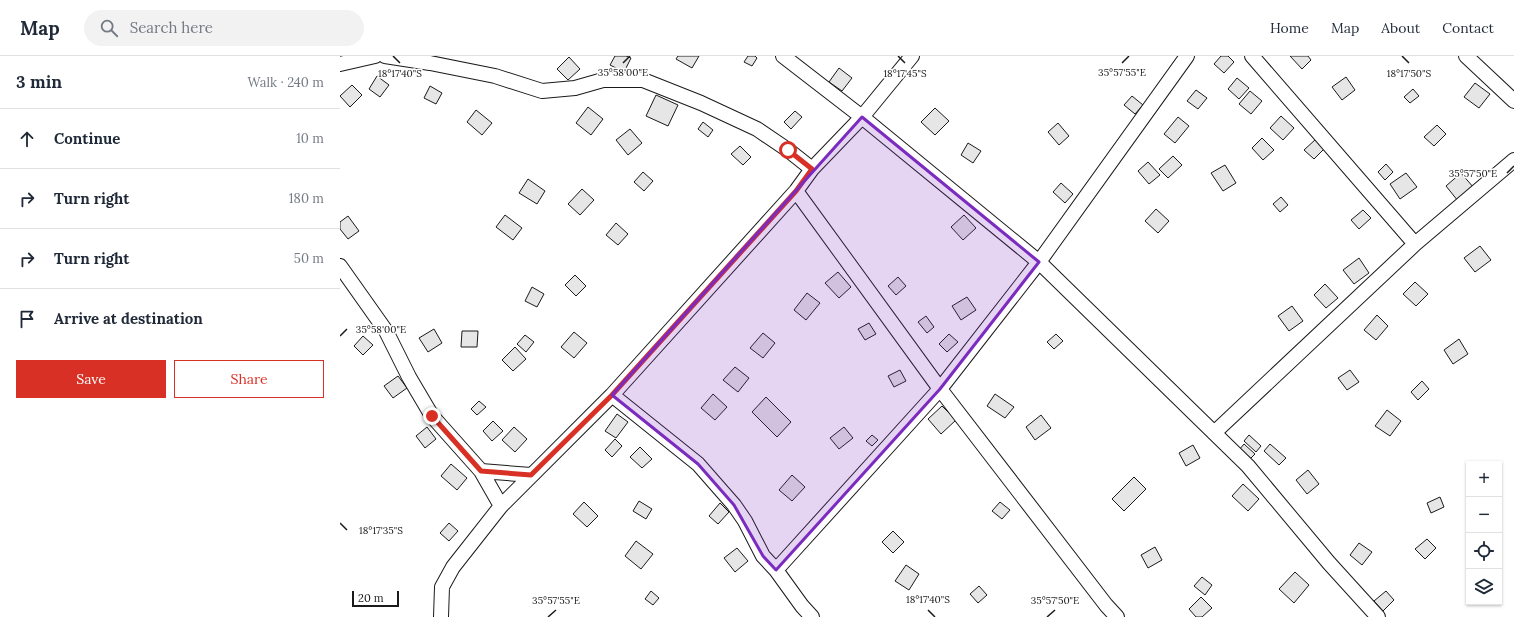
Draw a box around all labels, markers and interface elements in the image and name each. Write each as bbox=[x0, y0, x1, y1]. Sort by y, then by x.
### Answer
search box bbox=[84, 10, 364, 46]
text: Map bbox=[20, 16, 60, 40]
icon: search bbox=[98, 17, 120, 39]
text: Search here bbox=[130, 18, 213, 37]
text: Home bbox=[1270, 19, 1309, 37]
text: Map bbox=[1331, 19, 1359, 37]
text: About bbox=[1381, 19, 1420, 37]
text: Contact bbox=[1442, 19, 1494, 37]
text: 35°58'00"E bbox=[598, 66, 648, 79]
text: 35°57'55"E bbox=[1098, 66, 1146, 79]
text: 18°17'40"S bbox=[378, 67, 422, 80]
text: 18°17'45"S bbox=[883, 67, 927, 80]
text: 18°17'50"S bbox=[1387, 67, 1432, 80]
text: 3 min bbox=[16, 71, 62, 93]
text: Walk · 240 m bbox=[247, 74, 324, 91]
icon: ahead bbox=[16, 128, 38, 150]
text: Continue bbox=[54, 129, 120, 148]
text: 10 m bbox=[296, 130, 324, 147]
route start bbox=[779, 141, 797, 159]
text: 35°57'50"E bbox=[1449, 167, 1497, 180]
icon: right bbox=[16, 188, 38, 210]
text: Turn right bbox=[54, 189, 130, 208]
text: 180 m bbox=[289, 190, 324, 207]
icon: right bbox=[16, 248, 38, 270]
text: Turn right bbox=[54, 249, 130, 268]
text: 50 m bbox=[294, 250, 324, 267]
icon: arrive bbox=[16, 308, 38, 330]
text: Arrive at destination bbox=[54, 309, 203, 328]
text: 35°58'00"E bbox=[356, 323, 406, 336]
button: Save bbox=[16, 360, 166, 398]
button: Share bbox=[174, 360, 324, 398]
route end bbox=[423, 407, 441, 425]
map controls bbox=[1466, 461, 1502, 605]
button: + bbox=[1466, 461, 1502, 497]
button: − bbox=[1466, 497, 1502, 533]
text: 18°17'35"S bbox=[359, 524, 403, 537]
button: locate bbox=[1466, 533, 1502, 569]
button: layers bbox=[1466, 569, 1502, 605]
scale bar bbox=[352, 589, 399, 608]
text: 20 m bbox=[358, 591, 383, 605]
text: 18°17'40"S bbox=[906, 593, 950, 606]
text: 35°57'55"E bbox=[532, 594, 580, 607]
text: 35°57'50"E bbox=[1031, 594, 1079, 607]

